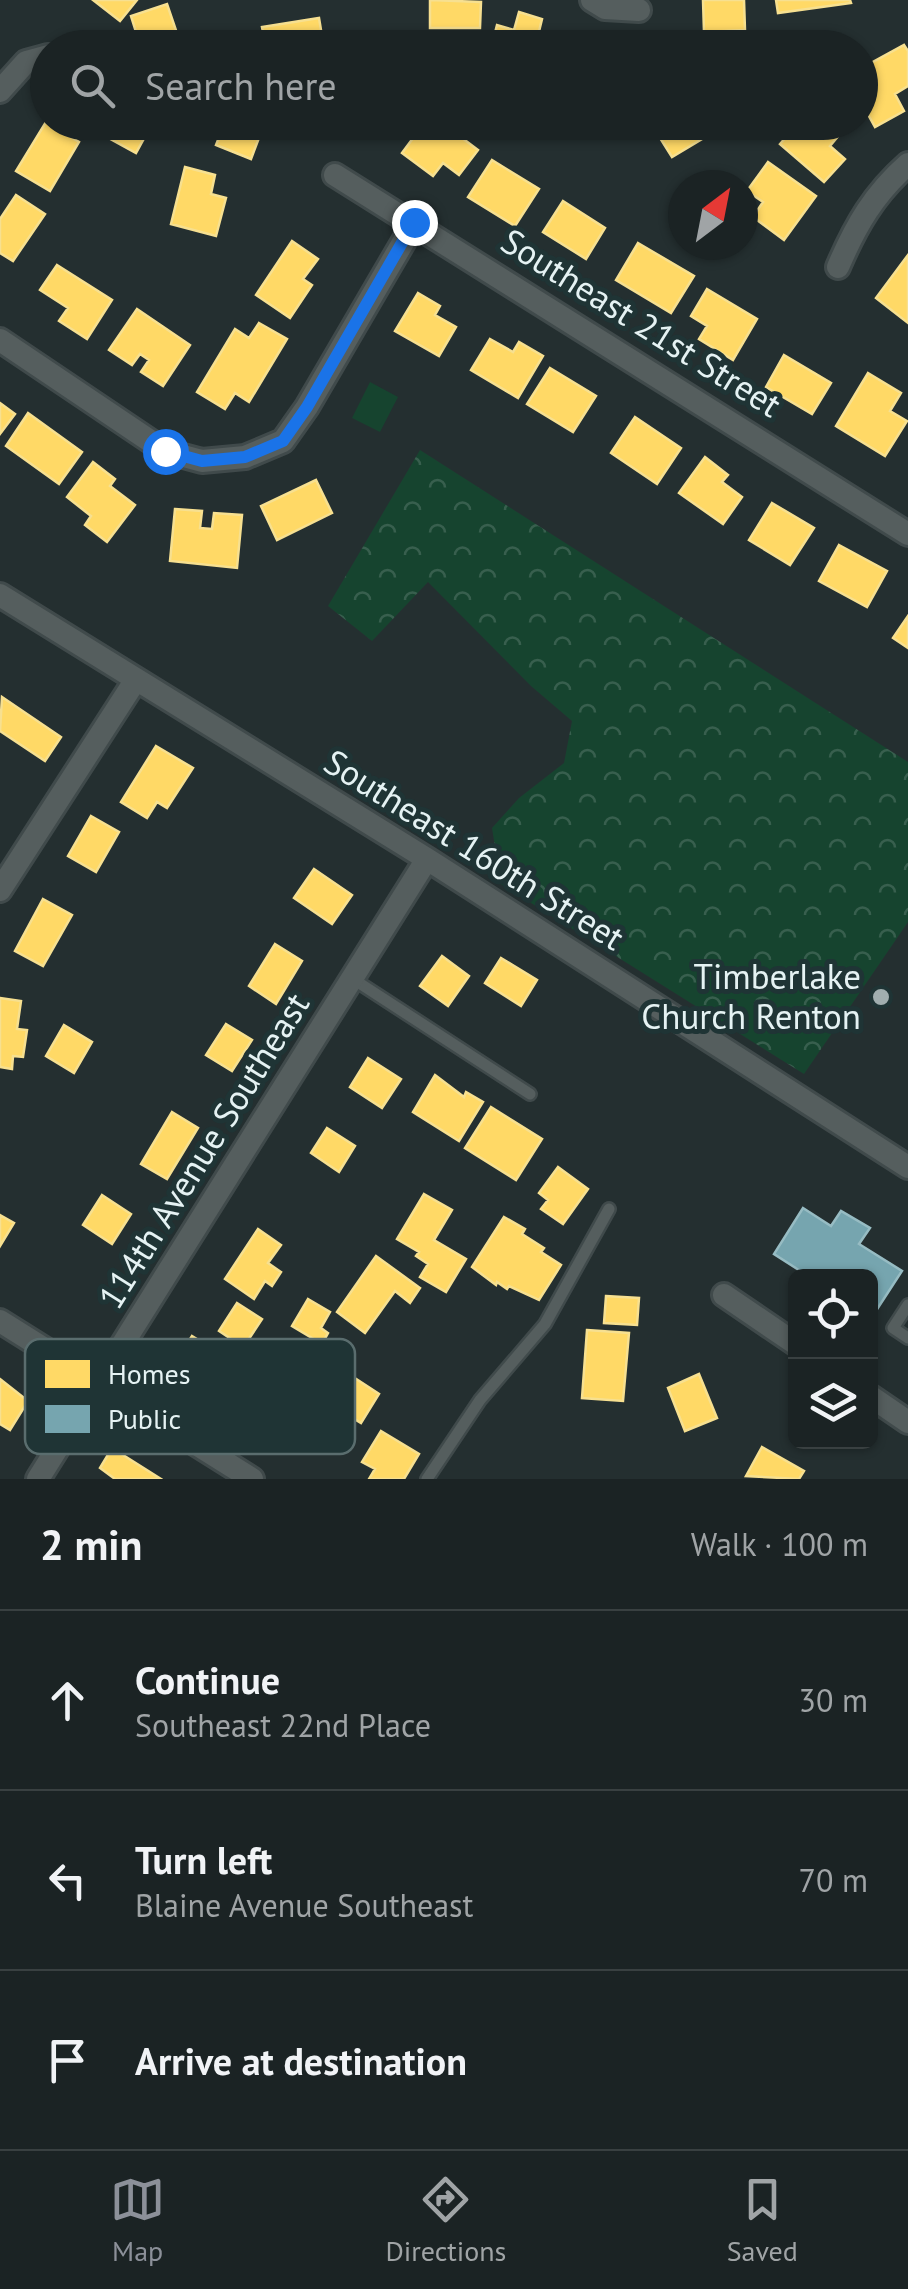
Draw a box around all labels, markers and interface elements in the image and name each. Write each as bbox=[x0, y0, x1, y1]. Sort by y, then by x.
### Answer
search box bbox=[30, 30, 878, 140]
icon: search bbox=[65, 58, 120, 113]
text: Search here bbox=[145, 61, 337, 110]
north arrow bbox=[668, 170, 758, 260]
route end bbox=[392, 200, 438, 246]
street label: Southeast 21st Street bbox=[493, 217, 790, 427]
route start bbox=[143, 429, 189, 475]
street label: Southeast 160th Street bbox=[316, 738, 633, 960]
place label: Timberlake Church Renton bbox=[641, 953, 861, 1039]
street label: 114th Avenue Southeast bbox=[87, 984, 319, 1317]
marker: Timberlake Church Renton bbox=[870, 986, 892, 1008]
map controls bbox=[788, 1269, 878, 1449]
button: locate bbox=[788, 1269, 878, 1359]
legend bbox=[25, 1339, 355, 1454]
text: Homes bbox=[108, 1355, 191, 1392]
button: layers bbox=[788, 1359, 878, 1449]
text: Public bbox=[108, 1400, 181, 1437]
text: 2 min bbox=[40, 1517, 142, 1572]
text: Walk · 100 m bbox=[691, 1523, 868, 1565]
text: Continue bbox=[135, 1655, 280, 1704]
icon: ahead bbox=[40, 1673, 95, 1728]
text: 30 m bbox=[799, 1679, 868, 1721]
text: Southeast 22nd Place bbox=[135, 1704, 431, 1746]
text: Turn left bbox=[135, 1835, 272, 1884]
icon: left bbox=[40, 1853, 95, 1908]
text: 70 m bbox=[799, 1859, 868, 1901]
text: Blaine Avenue Southeast bbox=[135, 1884, 473, 1926]
icon: arrive bbox=[40, 2033, 95, 2088]
text: Arrive at destination bbox=[135, 2036, 467, 2085]
tab: Map bbox=[110, 2172, 165, 2269]
tab: Directions bbox=[385, 2172, 506, 2269]
tab: Saved bbox=[727, 2172, 798, 2269]

